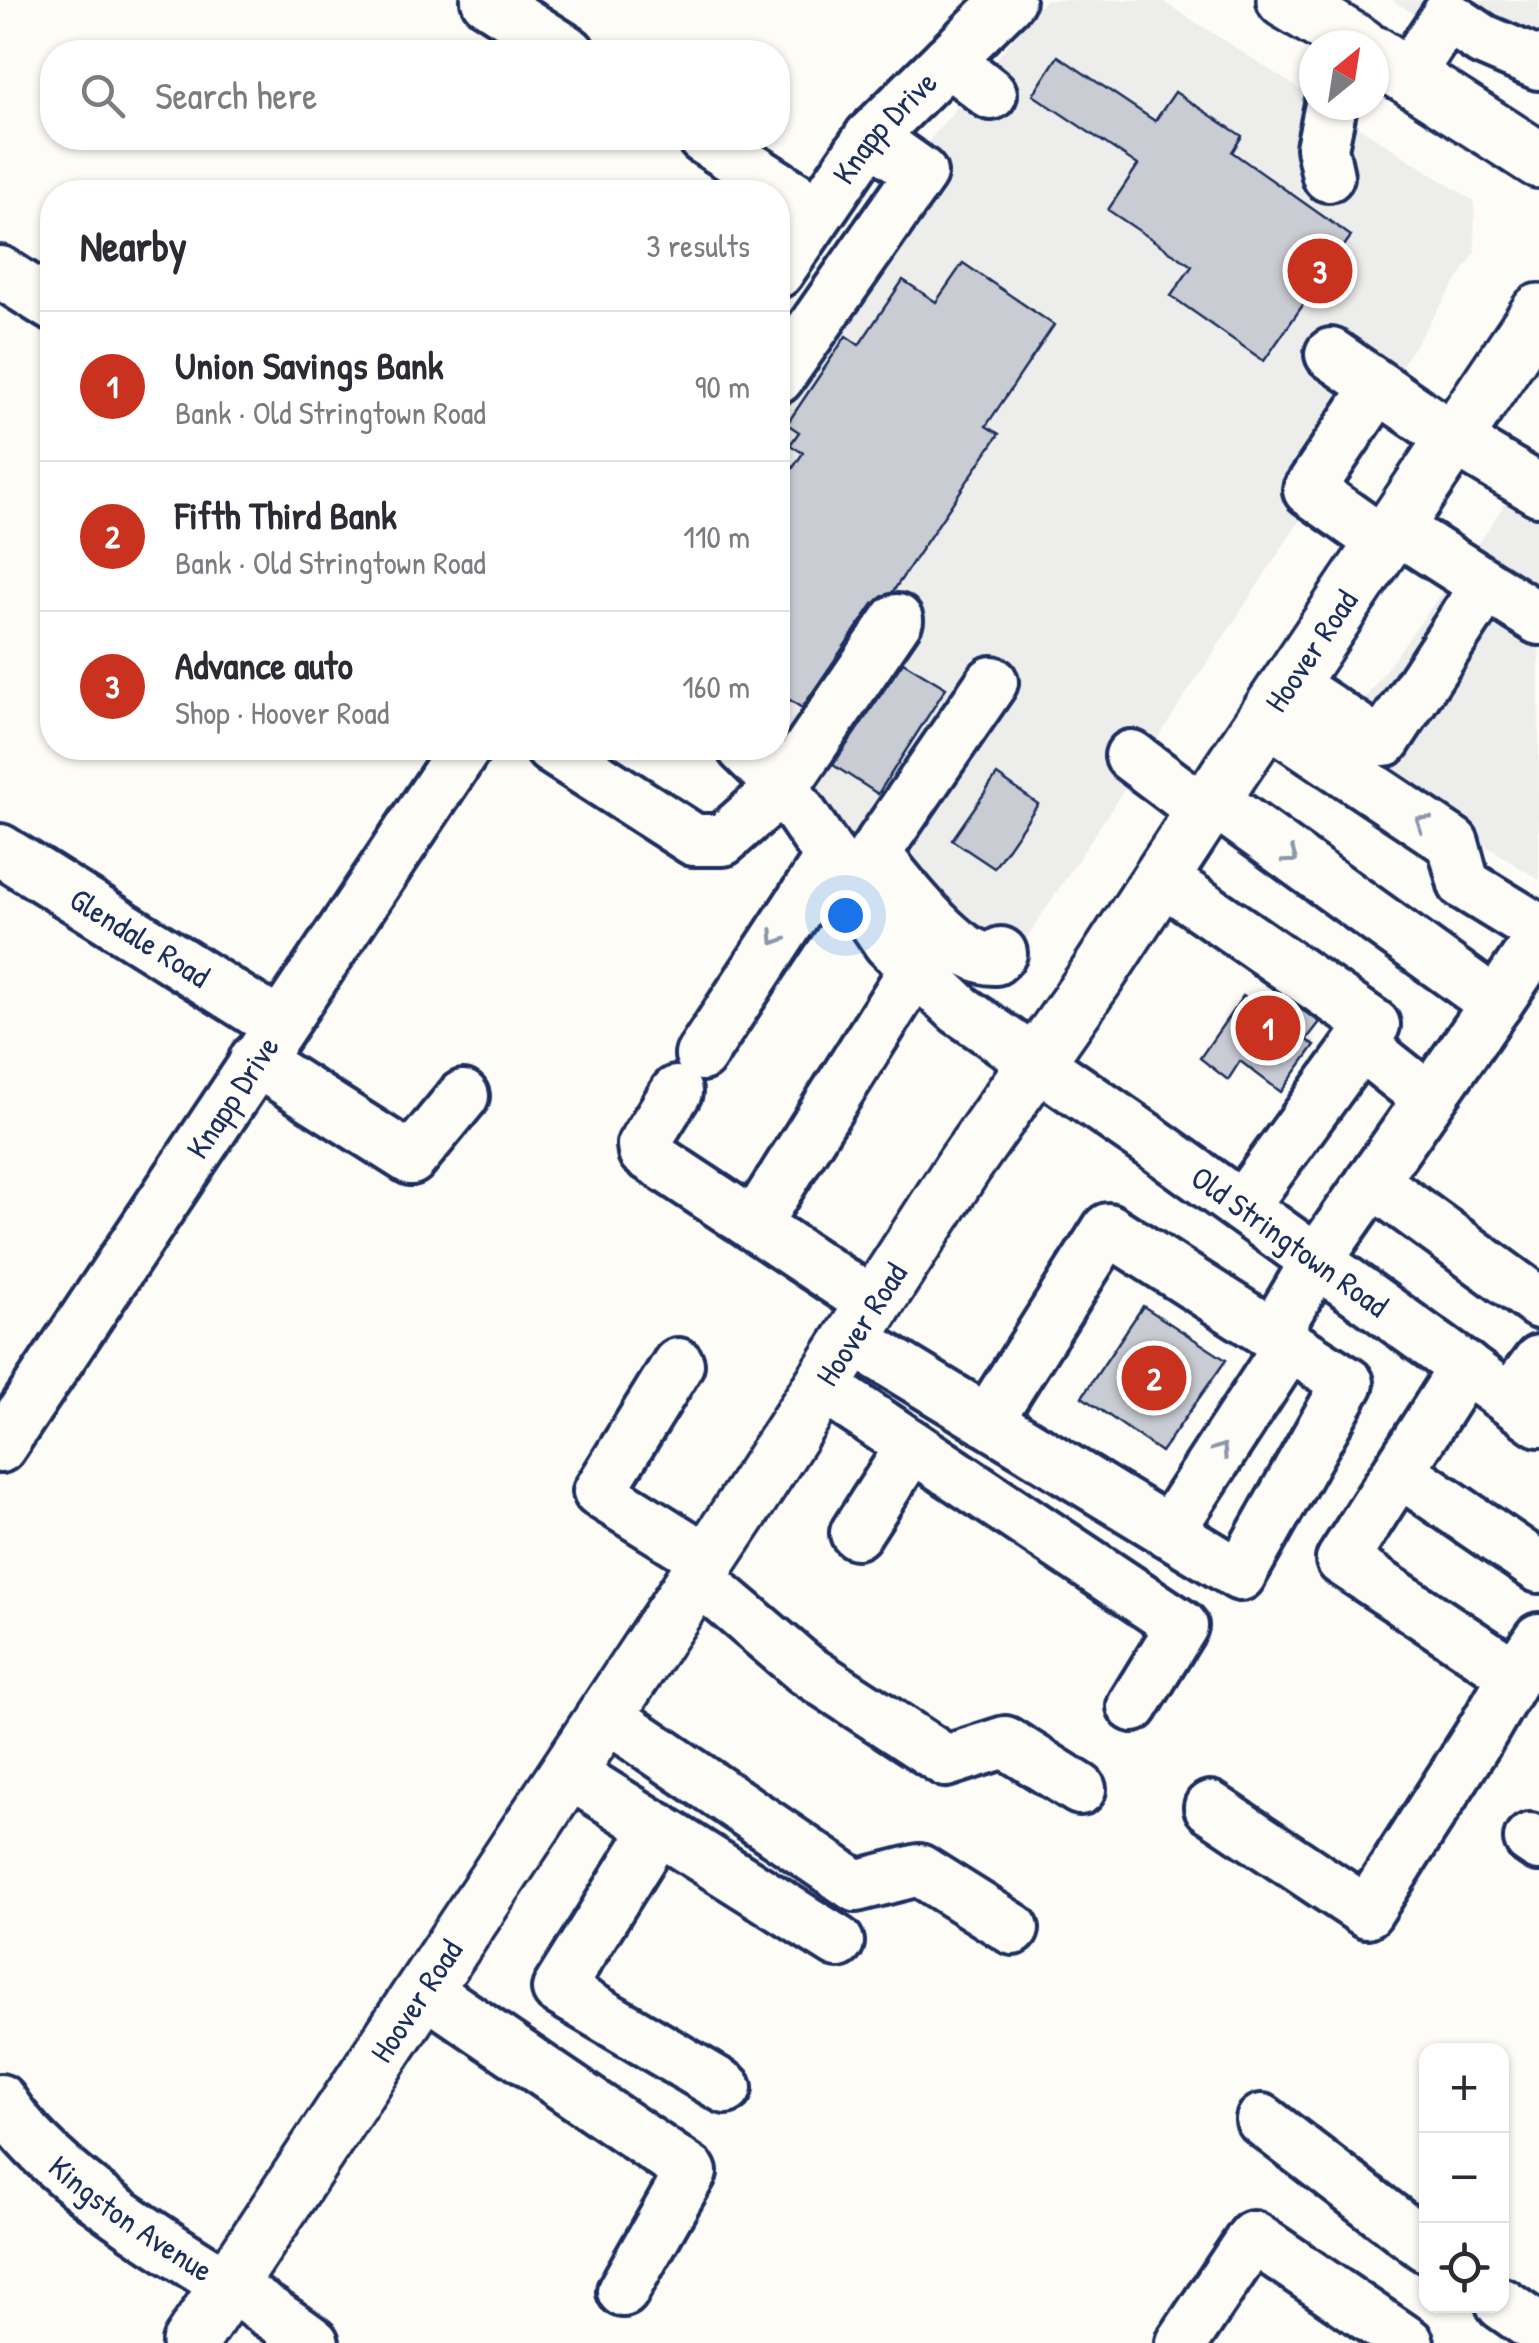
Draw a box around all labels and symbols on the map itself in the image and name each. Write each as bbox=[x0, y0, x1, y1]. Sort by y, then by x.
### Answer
north arrow bbox=[1299, 30, 1389, 120]
street label: Knapp Drive bbox=[822, 61, 946, 192]
pin: 3 bbox=[1288, 234, 1352, 308]
street label: Hoover Road bbox=[1254, 581, 1367, 720]
one-way arrow bbox=[1415, 816, 1433, 835]
one-way arrow bbox=[1279, 844, 1298, 863]
street label: Glendale Road bbox=[62, 877, 218, 997]
your location bbox=[820, 890, 871, 941]
one-way arrow bbox=[770, 927, 789, 945]
pin: 1 bbox=[1236, 990, 1300, 1066]
street label: Knapp Drive bbox=[176, 1027, 289, 1167]
street label: Old Stringtown Road bbox=[1183, 1156, 1397, 1327]
street label: Hoover Road bbox=[805, 1254, 917, 1394]
pin: 2 bbox=[1122, 1340, 1186, 1416]
one-way arrow bbox=[1208, 1443, 1227, 1461]
street label: Hoover Road bbox=[360, 1931, 472, 2070]
street label: Kingston Avenue bbox=[40, 2145, 222, 2291]

